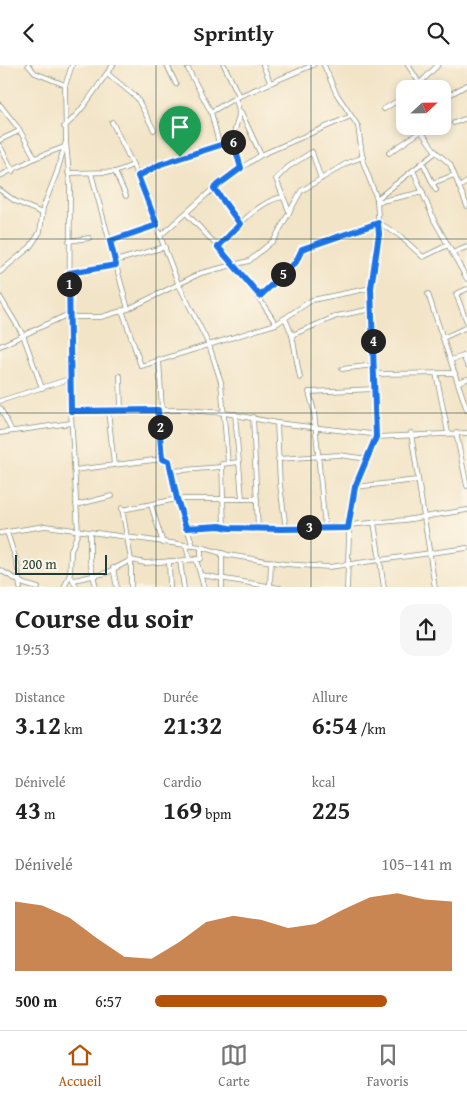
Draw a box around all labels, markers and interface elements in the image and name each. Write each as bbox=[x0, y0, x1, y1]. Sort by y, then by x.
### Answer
text: Sprintly bbox=[193, 17, 274, 49]
icon: back bbox=[15, 19, 43, 47]
icon: search bbox=[424, 19, 452, 47]
north arrow bbox=[396, 80, 451, 135]
map controls bbox=[396, 80, 451, 135]
pin bbox=[159, 106, 201, 157]
icon: arrive bbox=[166, 113, 194, 141]
pin: 6 bbox=[220, 129, 246, 155]
text: 6 bbox=[230, 132, 237, 152]
pin: 5 bbox=[270, 261, 296, 287]
text: 5 bbox=[280, 264, 287, 284]
pin: 1 bbox=[56, 271, 82, 297]
text: 1 bbox=[66, 274, 73, 294]
pin: 4 bbox=[360, 329, 386, 353]
text: 4 bbox=[370, 331, 377, 351]
pin: 2 bbox=[148, 415, 172, 439]
text: 2 bbox=[157, 417, 164, 437]
pin: 3 bbox=[296, 515, 322, 539]
text: 3 bbox=[306, 517, 313, 537]
scale bar bbox=[15, 553, 108, 576]
text: 200 m bbox=[22, 554, 57, 574]
text: Course du soir bbox=[15, 597, 193, 638]
button: share bbox=[400, 604, 452, 656]
text: 19:53 bbox=[15, 637, 50, 661]
text: Distance bbox=[15, 687, 65, 707]
text: Durée bbox=[163, 687, 198, 707]
text: Allure bbox=[312, 687, 348, 707]
text: 3.12 bbox=[15, 707, 61, 743]
text: 21:32 bbox=[163, 707, 222, 743]
text: 6:54 bbox=[312, 707, 358, 743]
text: km bbox=[61, 719, 83, 739]
text: /km bbox=[358, 719, 386, 739]
text: Dénivelé bbox=[15, 772, 66, 792]
text: Cardio bbox=[163, 772, 202, 792]
text: kcal bbox=[312, 772, 336, 792]
text: 43 bbox=[15, 792, 41, 828]
text: 169 bbox=[163, 792, 202, 828]
text: 225 bbox=[312, 792, 351, 828]
text: m bbox=[41, 804, 55, 824]
text: bpm bbox=[202, 804, 232, 824]
text: Dénivelé bbox=[15, 852, 73, 876]
text: 105–141 m bbox=[382, 852, 452, 876]
text: 500 m bbox=[15, 989, 57, 1013]
text: 6:57 bbox=[95, 989, 122, 1013]
tab: Accueil bbox=[58, 1041, 101, 1091]
tab: Carte bbox=[218, 1041, 250, 1091]
tab: Favoris bbox=[367, 1041, 409, 1091]

